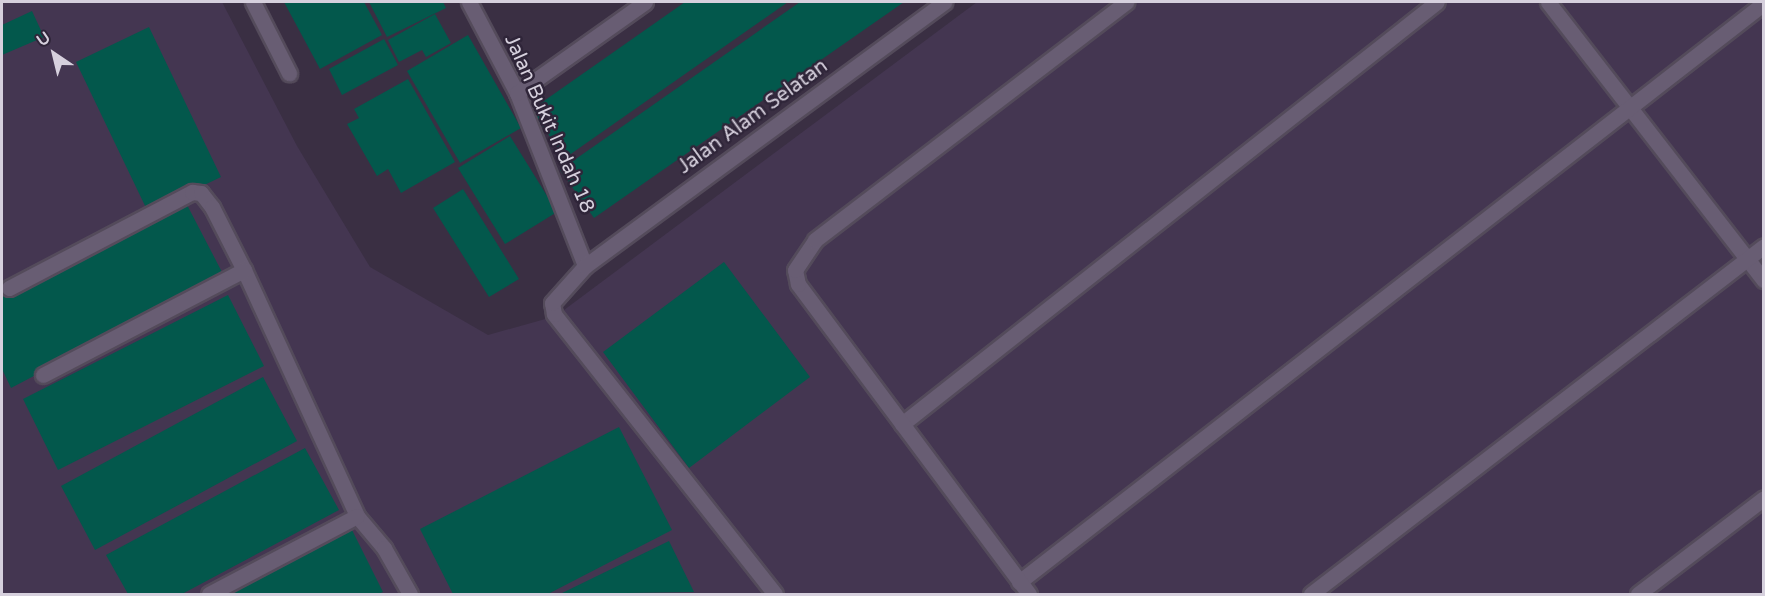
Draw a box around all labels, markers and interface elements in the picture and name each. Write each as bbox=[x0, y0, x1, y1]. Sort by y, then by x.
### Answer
north arrow bbox=[24, 24, 84, 84]
text: U bbox=[33, 28, 54, 51]
street label: Jalan Bukit Indah 18 bbox=[499, 31, 599, 217]
street label: Jalan Alam Selatan bbox=[673, 55, 833, 179]

